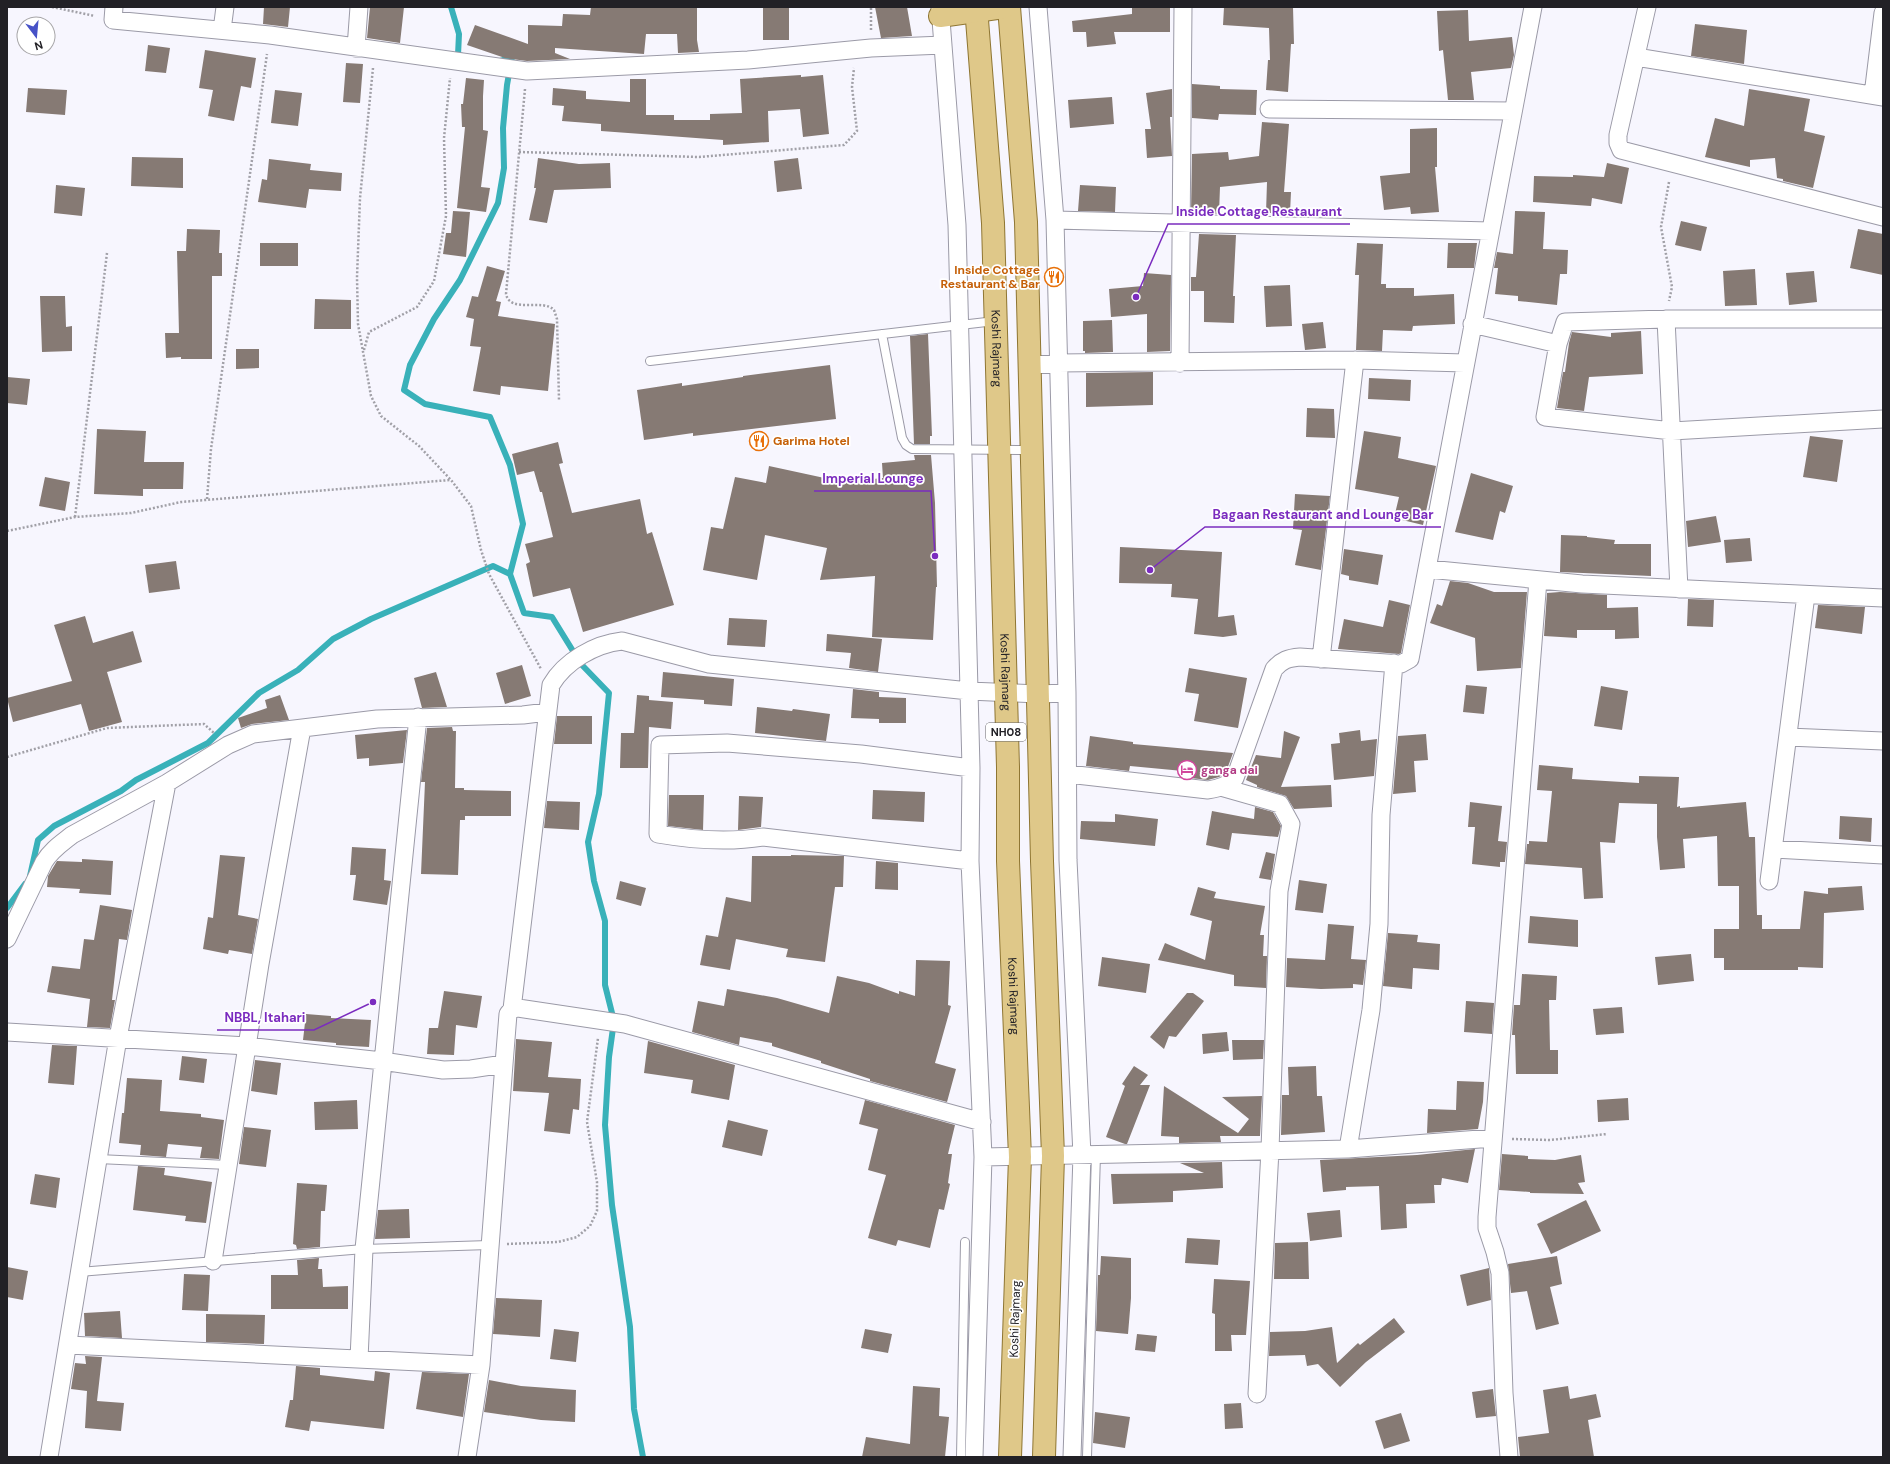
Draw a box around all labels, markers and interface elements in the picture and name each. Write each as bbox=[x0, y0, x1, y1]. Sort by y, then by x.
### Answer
north arrow bbox=[16, 16, 56, 56]
text: N bbox=[33, 38, 45, 53]
callout: Inside Cottage Restaurant bbox=[1168, 199, 1350, 224]
text: Inside Cottage Restaurant bbox=[1176, 203, 1342, 220]
place label: Inside Cottage Restaurant & Bar bbox=[941, 262, 1040, 292]
restaurant icon: Inside Cottage Restaurant & Bar bbox=[1043, 266, 1065, 288]
street label: Koshi Rajmarg bbox=[987, 309, 1006, 388]
restaurant icon: Garima Hotel bbox=[748, 430, 770, 452]
place label: Garima Hotel bbox=[773, 433, 850, 449]
callout: Imperial Lounge bbox=[814, 466, 931, 491]
text: Imperial Lounge bbox=[822, 470, 924, 487]
callout: Bagaan Restaurant and Lounge Bar bbox=[1205, 502, 1441, 527]
text: Bagaan Restaurant and Lounge Bar bbox=[1213, 506, 1434, 523]
street label: Koshi Rajmarg bbox=[996, 633, 1014, 711]
road number: NH08 bbox=[986, 723, 1026, 741]
hotel icon: ganga dai bbox=[1176, 759, 1198, 781]
place label: ganga dai bbox=[1201, 762, 1258, 778]
street label: Koshi Rajmarg bbox=[1004, 957, 1023, 1035]
callout: NBBL, Itahari bbox=[217, 1005, 314, 1030]
text: NBBL, Itahari bbox=[225, 1009, 305, 1026]
street label: Koshi Rajmarg bbox=[1006, 1280, 1024, 1358]

